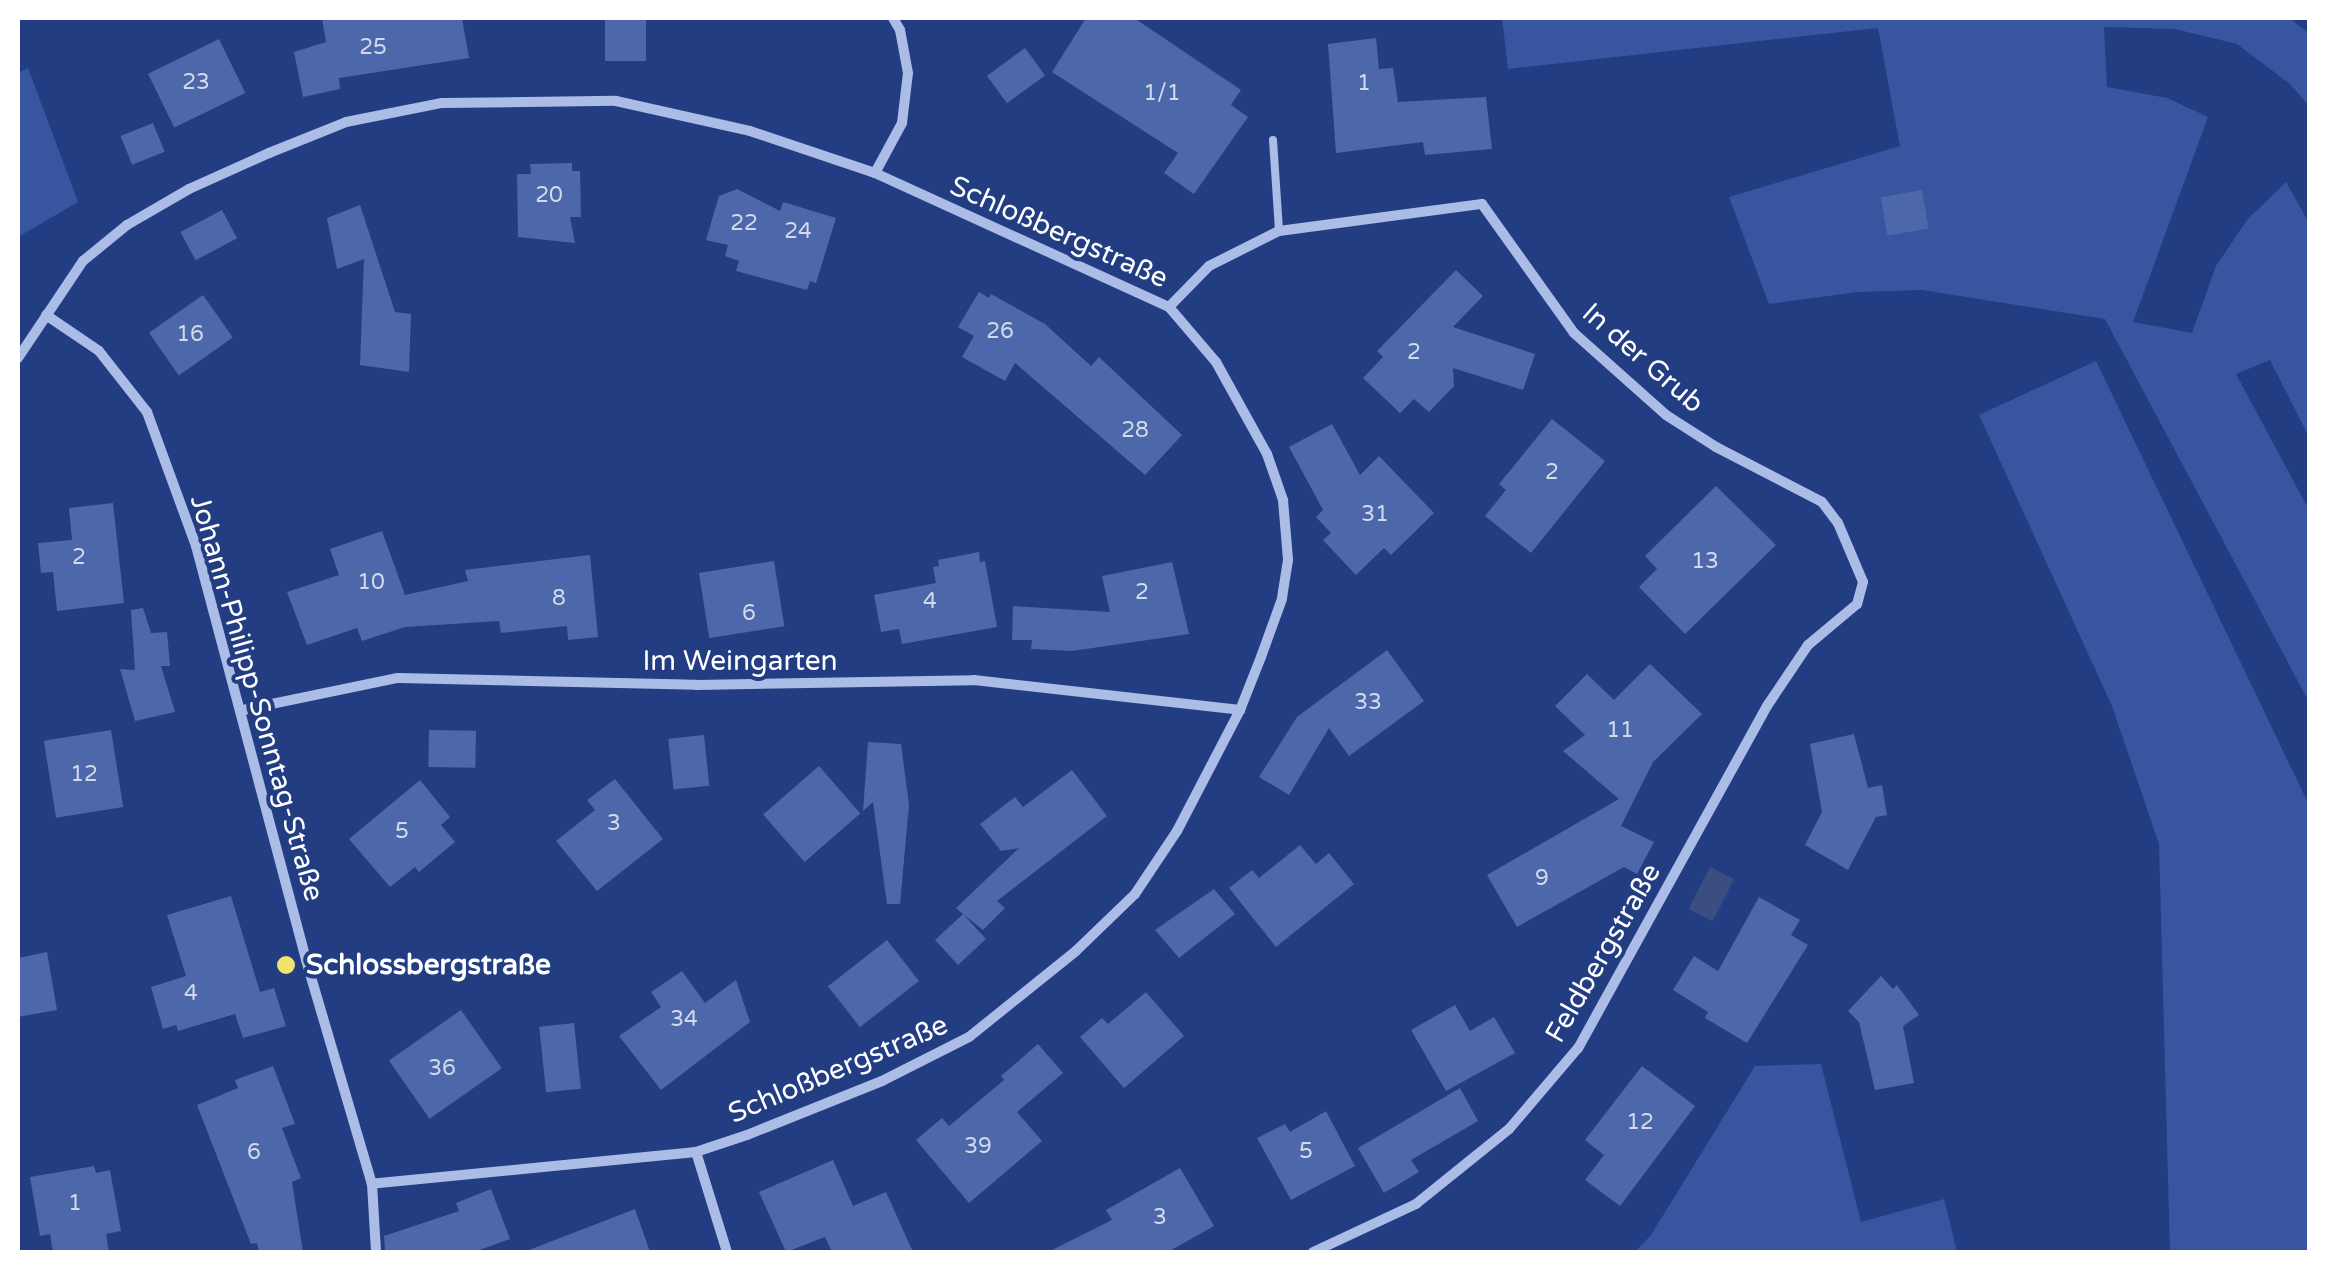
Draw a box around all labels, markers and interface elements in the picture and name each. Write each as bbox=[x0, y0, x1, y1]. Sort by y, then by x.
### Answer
house number: 25 bbox=[359, 35, 387, 61]
house number: 23 bbox=[182, 70, 210, 96]
house number: 1 bbox=[1357, 71, 1371, 97]
house number: 1/1 bbox=[1143, 81, 1181, 107]
street label: Schloßbergstraße bbox=[945, 169, 1173, 295]
house number: 20 bbox=[535, 183, 563, 209]
house number: 22 bbox=[730, 211, 758, 237]
house number: 24 bbox=[784, 219, 812, 245]
street label: In der Grub bbox=[1575, 296, 1711, 420]
house number: 26 bbox=[986, 319, 1014, 345]
house number: 16 bbox=[176, 322, 204, 348]
house number: 2 bbox=[1407, 340, 1421, 366]
house number: 28 bbox=[1121, 418, 1149, 444]
house number: 2 bbox=[1545, 460, 1559, 486]
street label: Johann-Philipp-Sonntag-Straße bbox=[183, 491, 331, 905]
house number: 31 bbox=[1361, 502, 1389, 528]
house number: 2 bbox=[72, 545, 86, 571]
house number: 13 bbox=[1691, 549, 1719, 575]
house number: 10 bbox=[357, 570, 385, 596]
house number: 2 bbox=[1135, 580, 1149, 606]
house number: 8 bbox=[552, 586, 566, 612]
house number: 4 bbox=[923, 589, 937, 615]
house number: 6 bbox=[742, 601, 756, 627]
street label: Im Weingarten bbox=[642, 644, 838, 678]
house number: 33 bbox=[1354, 690, 1382, 716]
house number: 11 bbox=[1606, 718, 1634, 744]
house number: 12 bbox=[70, 762, 98, 788]
house number: 3 bbox=[607, 811, 621, 837]
house number: 5 bbox=[395, 819, 409, 845]
street label: Feldbergstraße bbox=[1538, 857, 1668, 1049]
house number: 9 bbox=[1535, 866, 1549, 892]
place label: Schlossbergstraße bbox=[306, 948, 551, 982]
marker: Schlossbergstraße bbox=[275, 954, 297, 976]
house number: 4 bbox=[184, 981, 198, 1007]
house number: 34 bbox=[670, 1007, 698, 1033]
street label: Schloßbergstraße bbox=[723, 1008, 953, 1130]
house number: 36 bbox=[428, 1056, 456, 1082]
house number: 12 bbox=[1626, 1110, 1654, 1136]
house number: 39 bbox=[964, 1134, 992, 1160]
house number: 5 bbox=[1299, 1139, 1313, 1165]
house number: 6 bbox=[247, 1140, 261, 1166]
house number: 1 bbox=[68, 1191, 82, 1217]
house number: 3 bbox=[1153, 1205, 1167, 1231]

